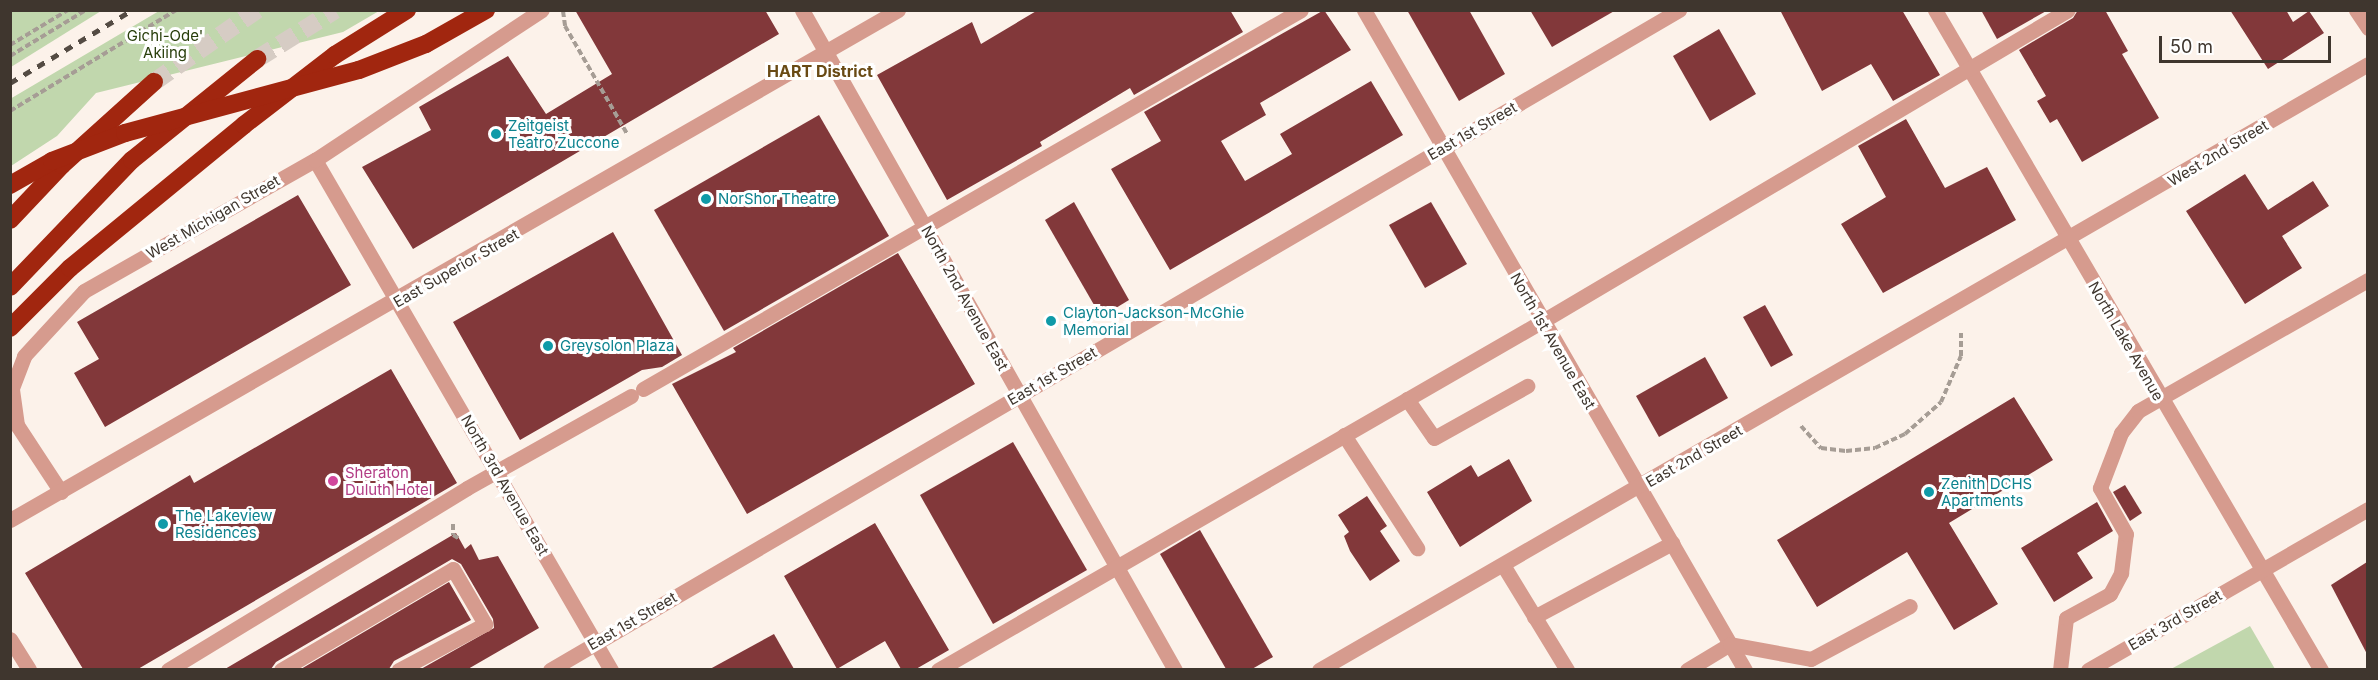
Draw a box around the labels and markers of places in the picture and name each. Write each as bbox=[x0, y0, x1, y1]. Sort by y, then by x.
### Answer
place label: Zeitgeist Teatro Zuccone bbox=[508, 116, 619, 151]
marker: Zeitgeist Teatro Zuccone bbox=[489, 127, 503, 141]
place label: NorShor Theatre bbox=[718, 190, 836, 208]
marker: NorShor Theatre bbox=[699, 192, 713, 206]
place label: Clayton-Jackson-McGhie Memorial bbox=[1063, 303, 1244, 338]
marker: Clayton-Jackson-McGhie Memorial bbox=[1044, 314, 1058, 328]
place label: Greysolon Plaza bbox=[560, 337, 674, 355]
marker: Greysolon Plaza bbox=[541, 339, 555, 353]
place label: Sheraton Duluth Hotel bbox=[345, 463, 432, 498]
marker: Sheraton Duluth Hotel bbox=[326, 474, 340, 488]
place label: Zenith DCHS Apartments bbox=[1941, 474, 2032, 509]
marker: Zenith DCHS Apartments bbox=[1922, 485, 1936, 499]
place label: The Lakeview Residences bbox=[175, 506, 273, 541]
marker: The Lakeview Residences bbox=[156, 517, 170, 531]

